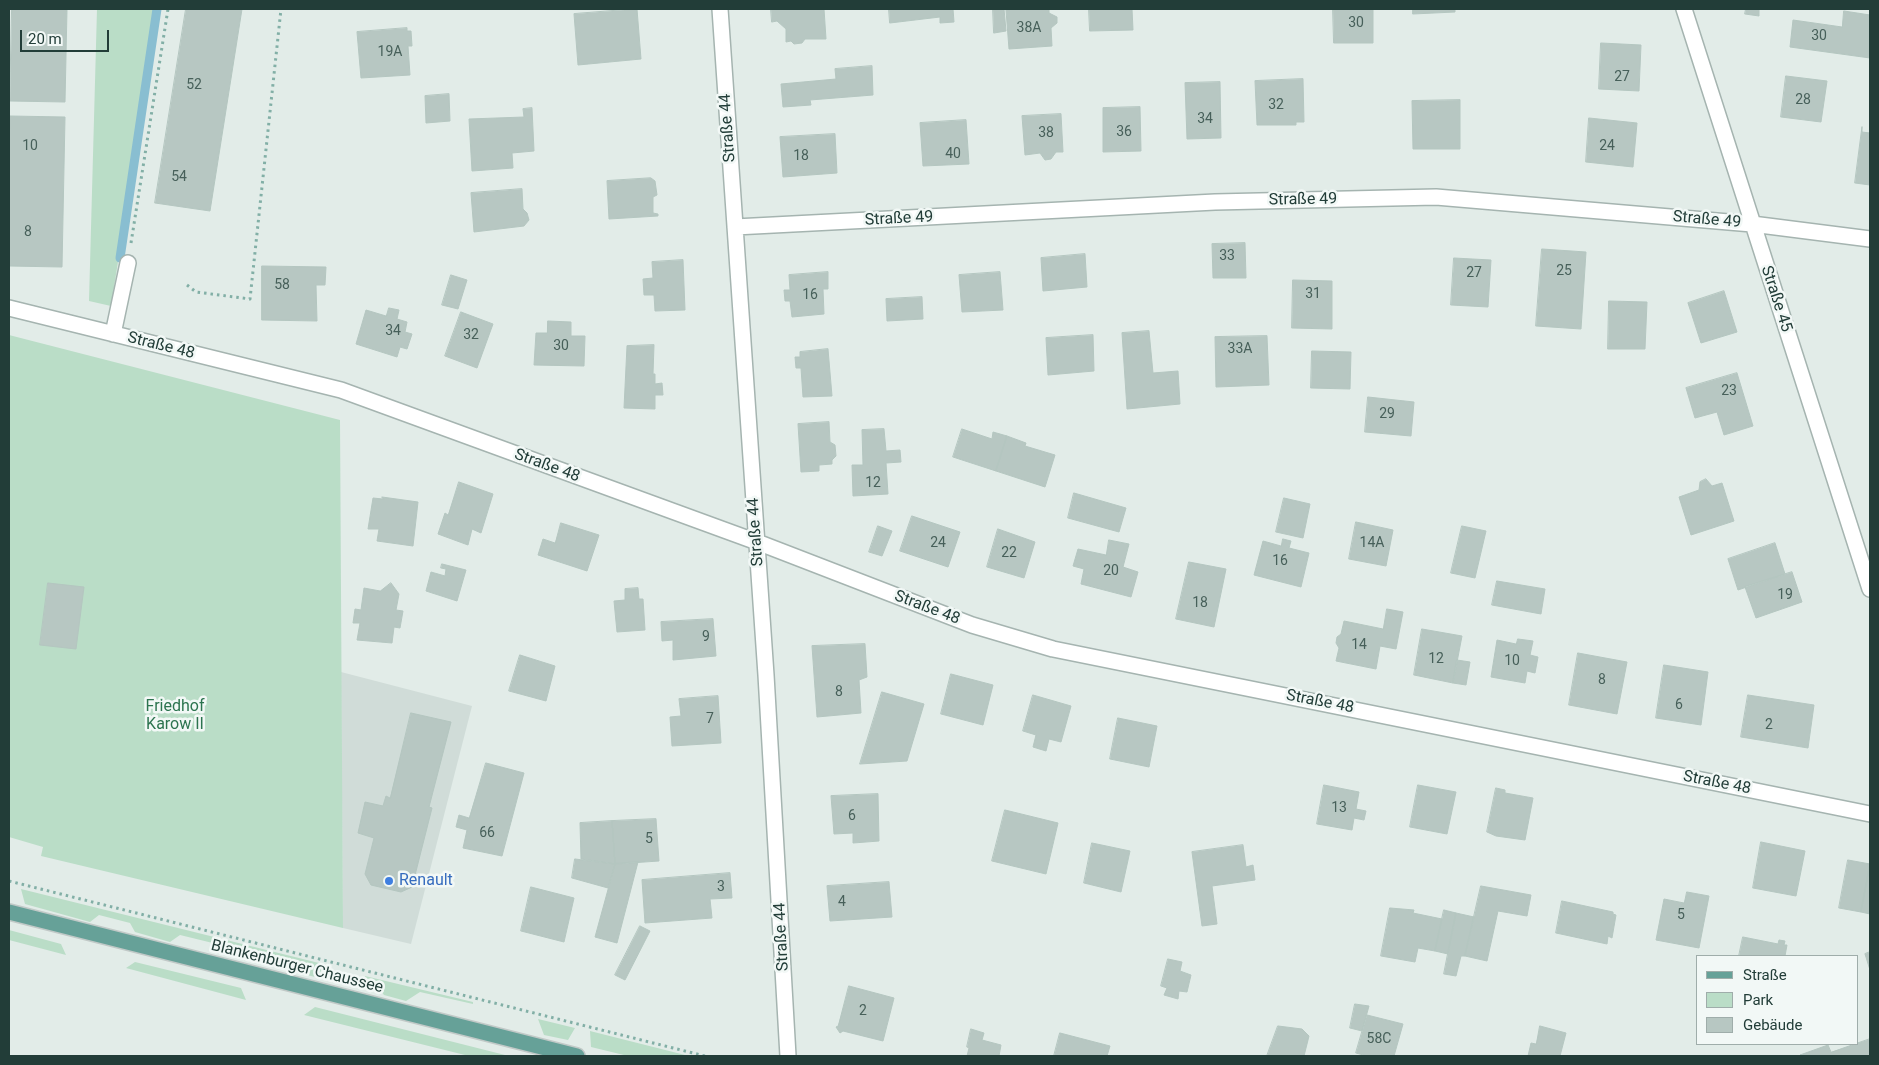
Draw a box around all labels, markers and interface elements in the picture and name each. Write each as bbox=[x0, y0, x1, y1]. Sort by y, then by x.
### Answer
house number: 30 bbox=[1348, 15, 1364, 31]
scale bar bbox=[22, 20, 111, 52]
house number: 38A bbox=[1017, 20, 1041, 36]
house number: 30 bbox=[1811, 28, 1827, 44]
text: 20 m bbox=[28, 30, 62, 48]
house number: 19A bbox=[378, 44, 402, 60]
house number: 27 bbox=[1614, 69, 1630, 85]
house number: 52 bbox=[186, 77, 202, 93]
house number: 28 bbox=[1795, 92, 1811, 108]
street label: Straße 44 bbox=[716, 93, 740, 163]
house number: 32 bbox=[1268, 97, 1284, 113]
house number: 34 bbox=[1197, 111, 1213, 127]
house number: 36 bbox=[1116, 124, 1132, 140]
house number: 38 bbox=[1038, 125, 1054, 141]
house number: 10 bbox=[22, 138, 38, 154]
house number: 24 bbox=[1599, 138, 1615, 154]
house number: 40 bbox=[945, 146, 961, 162]
house number: 18 bbox=[793, 148, 809, 164]
house number: 54 bbox=[171, 169, 187, 185]
street label: Straße 49 bbox=[1269, 190, 1337, 210]
street label: Straße 49 bbox=[1672, 207, 1742, 233]
street label: Straße 49 bbox=[864, 208, 934, 230]
house number: 8 bbox=[24, 224, 32, 240]
house number: 33 bbox=[1219, 248, 1235, 264]
house number: 25 bbox=[1556, 263, 1572, 279]
street label: Straße 45 bbox=[1756, 263, 1796, 335]
house number: 27 bbox=[1466, 265, 1482, 281]
house number: 58 bbox=[274, 277, 290, 293]
house number: 31 bbox=[1305, 286, 1321, 302]
house number: 16 bbox=[802, 287, 818, 303]
house number: 34 bbox=[385, 323, 401, 339]
house number: 32 bbox=[463, 327, 479, 343]
street label: Straße 48 bbox=[125, 328, 197, 364]
house number: 30 bbox=[553, 338, 569, 354]
house number: 33A bbox=[1228, 341, 1252, 357]
house number: 23 bbox=[1721, 383, 1737, 399]
house number: 29 bbox=[1379, 406, 1395, 422]
street label: Straße 48 bbox=[512, 445, 582, 487]
house number: 12 bbox=[865, 475, 881, 491]
street label: Straße 44 bbox=[744, 497, 768, 567]
house number: 24 bbox=[930, 535, 946, 551]
house number: 14A bbox=[1360, 535, 1384, 551]
house number: 22 bbox=[1001, 545, 1017, 561]
house number: 16 bbox=[1272, 553, 1288, 569]
house number: 20 bbox=[1103, 563, 1119, 579]
street label: Straße 48 bbox=[892, 587, 962, 629]
house number: 19 bbox=[1777, 587, 1793, 603]
house number: 18 bbox=[1192, 595, 1208, 611]
house number: 9 bbox=[702, 629, 710, 645]
house number: 14 bbox=[1351, 637, 1367, 653]
house number: 12 bbox=[1428, 651, 1444, 667]
house number: 10 bbox=[1504, 653, 1520, 669]
house number: 8 bbox=[1598, 672, 1606, 688]
house number: 8 bbox=[835, 684, 843, 700]
street label: Straße 48 bbox=[1285, 686, 1355, 718]
park label: Friedhof Karow II bbox=[146, 697, 204, 735]
house number: 6 bbox=[1675, 697, 1683, 713]
house number: 7 bbox=[706, 711, 714, 727]
house number: 2 bbox=[1765, 717, 1773, 733]
street label: Straße 48 bbox=[1682, 767, 1752, 799]
house number: 13 bbox=[1331, 800, 1347, 816]
house number: 6 bbox=[848, 808, 856, 824]
house number: 66 bbox=[479, 825, 495, 841]
house number: 5 bbox=[645, 831, 653, 847]
place label: Renault bbox=[399, 871, 453, 891]
marker: Renault bbox=[383, 875, 395, 887]
house number: 3 bbox=[717, 879, 725, 895]
house number: 4 bbox=[838, 894, 846, 910]
street label: Straße 44 bbox=[771, 902, 793, 972]
house number: 5 bbox=[1677, 907, 1685, 923]
street label: Blankenburger Chaussee bbox=[209, 936, 385, 998]
legend bbox=[1696, 955, 1859, 1045]
text: Straße bbox=[1743, 966, 1787, 984]
text: Park bbox=[1743, 991, 1773, 1009]
house number: 2 bbox=[859, 1003, 867, 1019]
text: Gebäude bbox=[1743, 1016, 1802, 1034]
house number: 58C bbox=[1367, 1031, 1391, 1047]

